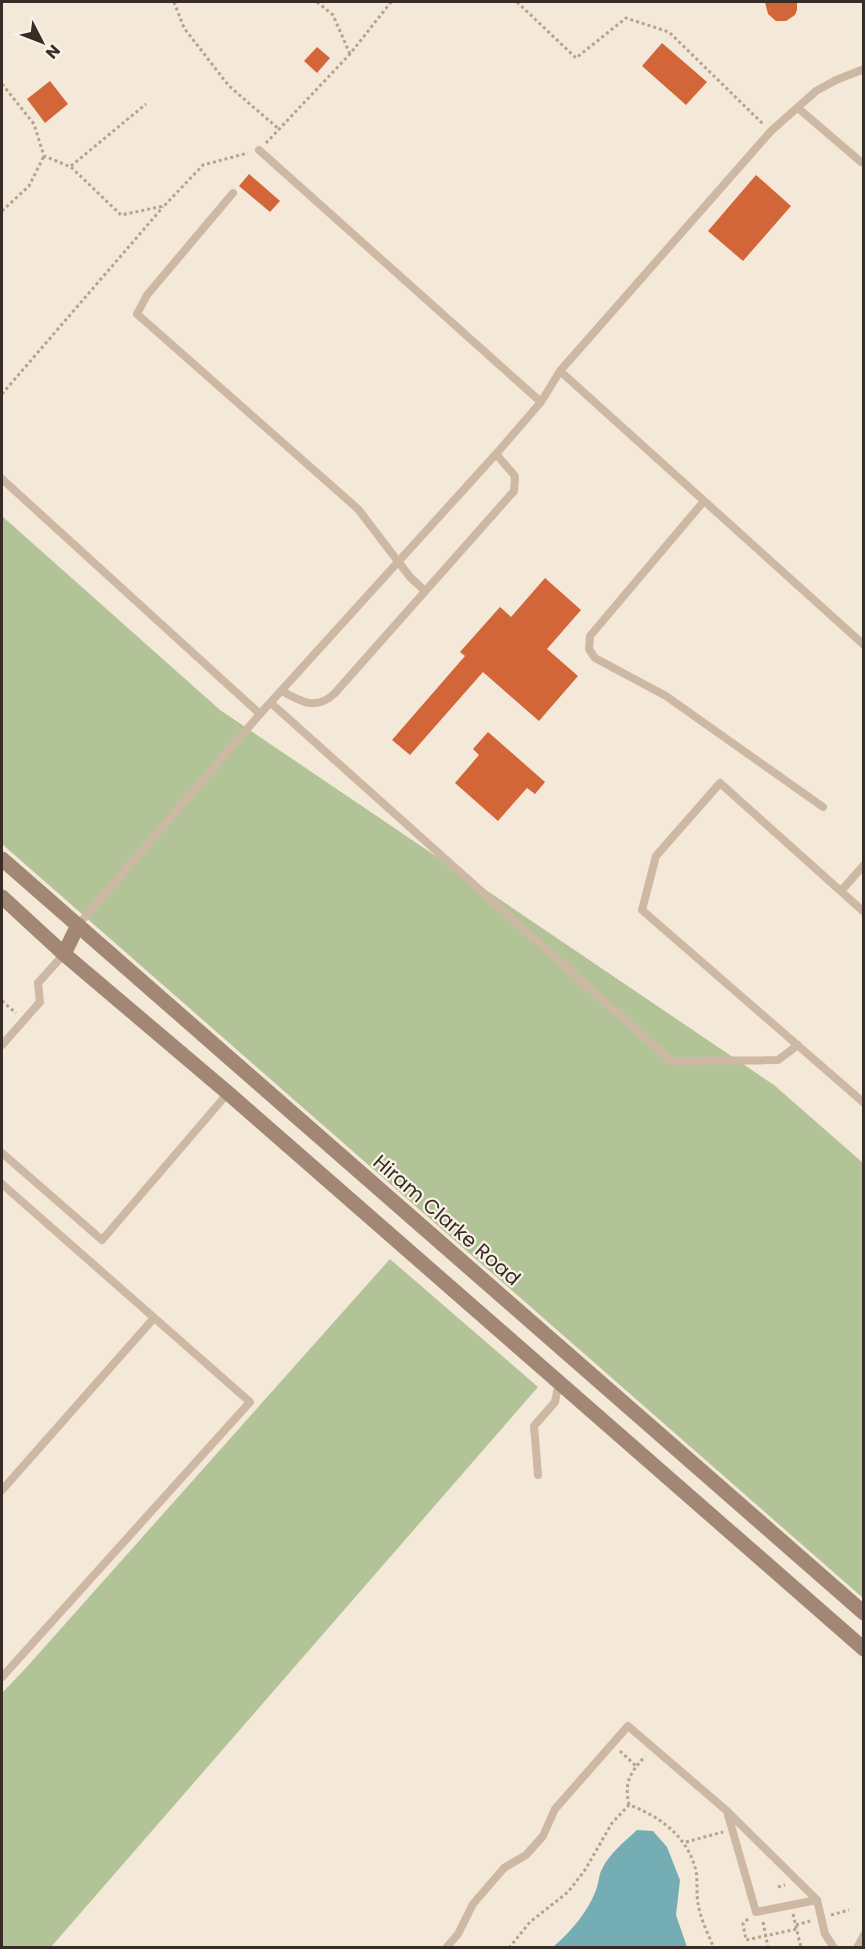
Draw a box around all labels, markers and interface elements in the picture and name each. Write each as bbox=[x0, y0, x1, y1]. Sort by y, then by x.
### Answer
north arrow bbox=[12, 12, 72, 72]
text: N bbox=[40, 40, 65, 64]
street label: Hiram Clarke Road bbox=[367, 1148, 527, 1292]

